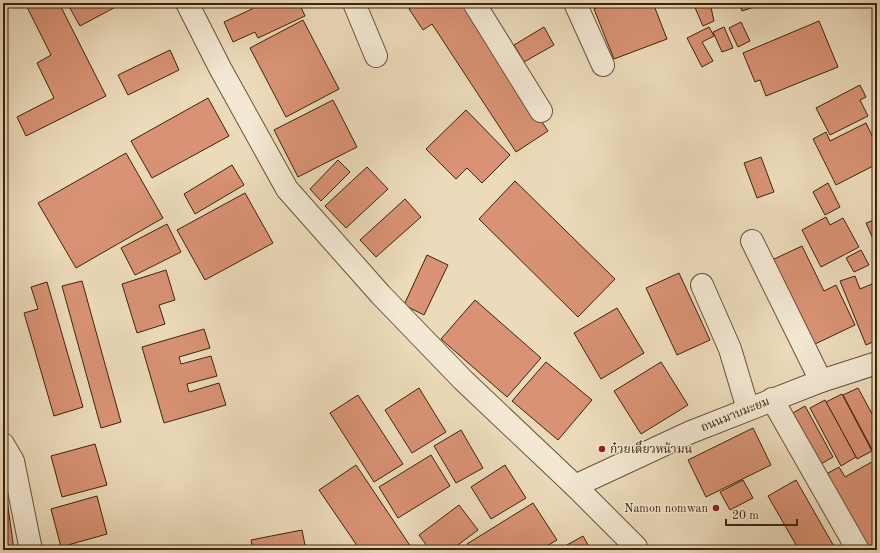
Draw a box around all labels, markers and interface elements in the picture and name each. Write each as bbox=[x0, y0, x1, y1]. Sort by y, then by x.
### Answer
street label: ถนนมาบมะยม bbox=[699, 396, 771, 434]
place label: ก๋วยเตี๋ยวหน้ามน bbox=[610, 440, 693, 456]
marker: ก๋วยเตี๋ยวหน้ามน bbox=[597, 444, 607, 454]
scale bar bbox=[726, 501, 797, 527]
place label: Namon nomwan bbox=[624, 503, 709, 515]
marker: Namon nomwan bbox=[711, 503, 721, 513]
text: 20 m bbox=[732, 510, 759, 522]

